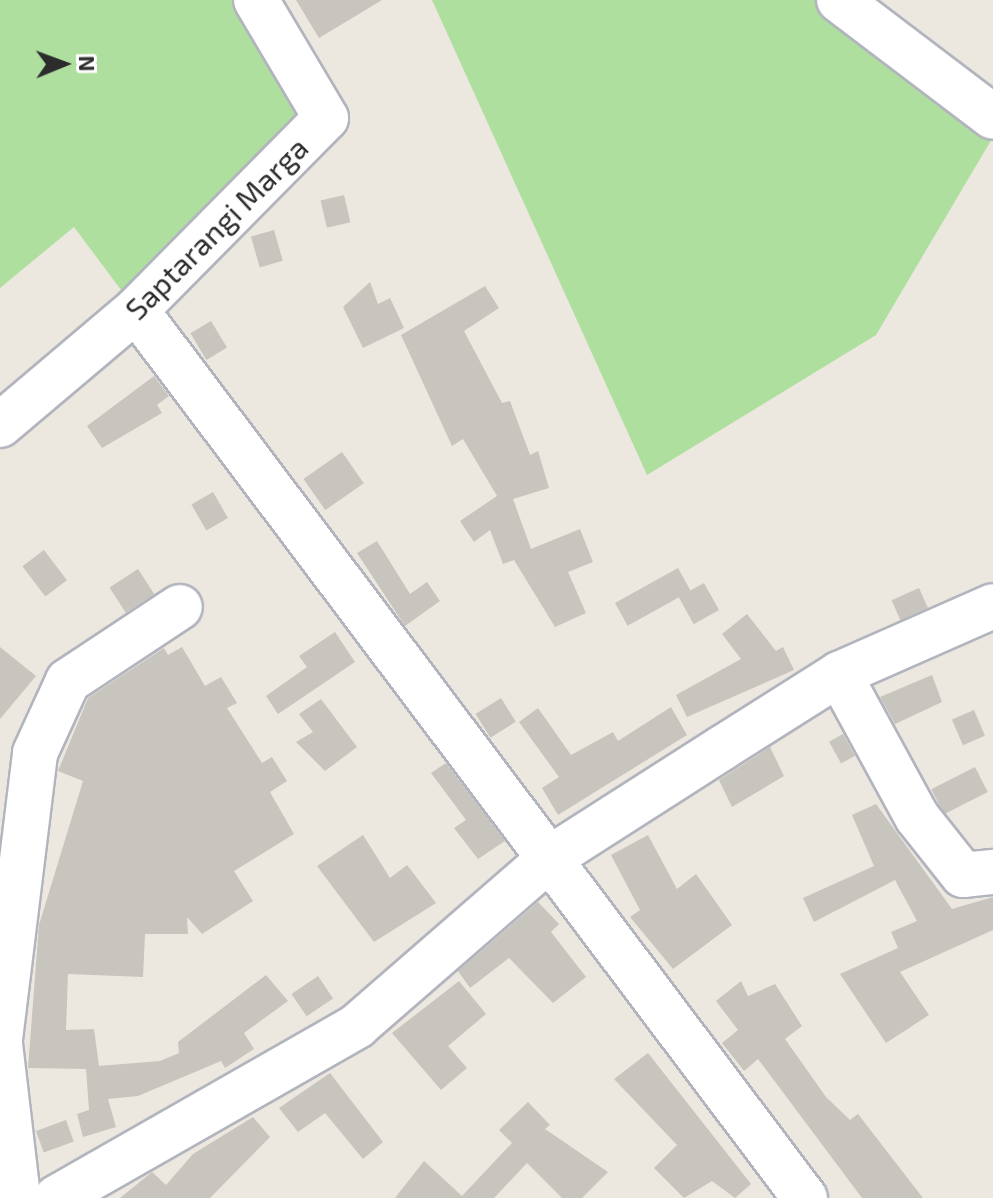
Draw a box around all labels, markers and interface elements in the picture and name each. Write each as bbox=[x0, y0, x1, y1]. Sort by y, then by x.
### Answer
north arrow bbox=[24, 24, 104, 104]
text: N bbox=[75, 55, 101, 72]
street label: Saptarangi Marga bbox=[117, 129, 315, 327]

